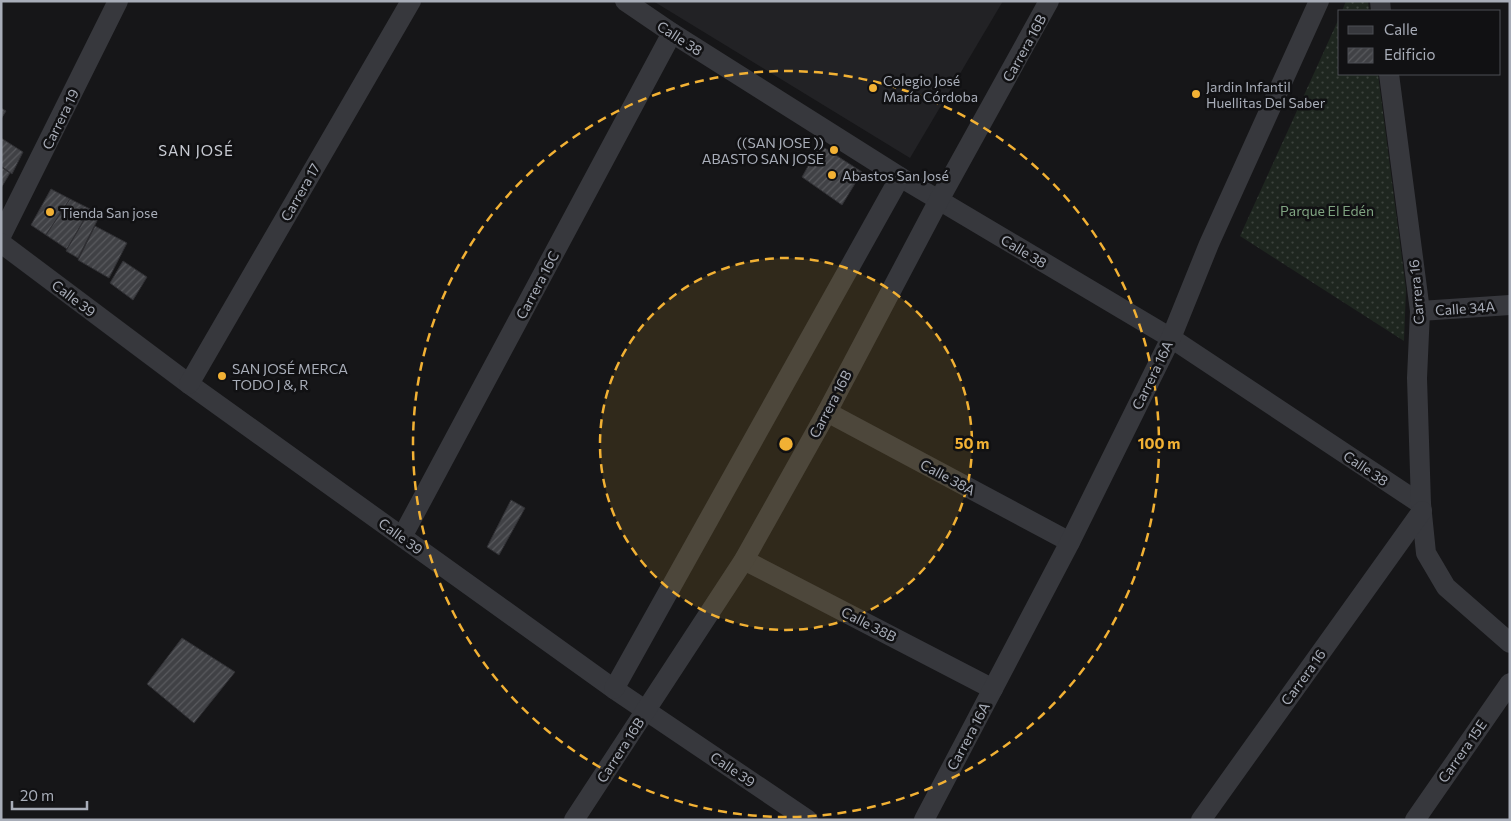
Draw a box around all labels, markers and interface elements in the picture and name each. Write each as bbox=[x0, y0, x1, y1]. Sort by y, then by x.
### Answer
legend bbox=[1338, 10, 1501, 75]
street label: Carrera 16B bbox=[999, 11, 1049, 85]
street label: Calle 38 bbox=[654, 17, 706, 59]
text: Calle bbox=[1384, 20, 1418, 38]
text: Edificio bbox=[1384, 45, 1435, 63]
place label: Colegio José María Córdoba bbox=[883, 72, 978, 105]
place label: Jardin Infantil Huellitas Del Saber bbox=[1206, 78, 1326, 111]
marker: Colegio José María Córdoba bbox=[867, 82, 879, 94]
street label: Carrera 19 bbox=[38, 86, 82, 152]
marker: Jardin Infantil Huellitas Del Saber bbox=[1190, 88, 1202, 100]
place label: ((SAN JOSE )) ABASTO SAN JOSE bbox=[702, 134, 824, 167]
district label: SAN JOSÉ bbox=[158, 140, 234, 159]
marker: ((SAN JOSE )) ABASTO SAN JOSE bbox=[828, 144, 840, 156]
street label: Carrera 17 bbox=[277, 160, 323, 224]
place label: Abastos San José bbox=[842, 167, 949, 184]
marker: Abastos San José bbox=[826, 169, 838, 181]
park label: Parque El Edén bbox=[1280, 202, 1374, 219]
place label: Tienda San jose bbox=[60, 204, 158, 221]
marker: Tienda San jose bbox=[44, 206, 56, 218]
street label: Calle 38 bbox=[998, 231, 1050, 271]
street label: Carrera 16C bbox=[512, 248, 562, 322]
street label: Carrera 16 bbox=[1405, 259, 1427, 325]
street label: Calle 39 bbox=[49, 276, 99, 320]
street label: Calle 34A bbox=[1434, 297, 1496, 319]
street label: Carrera 16A bbox=[1128, 337, 1176, 412]
place label: SAN JOSÉ MERCA TODO J &, R bbox=[232, 360, 348, 393]
street label: Carrera 16B bbox=[805, 367, 855, 441]
marker: SAN JOSÉ MERCA TODO J &, R bbox=[216, 370, 228, 382]
text: 50 m bbox=[955, 434, 989, 452]
text: 100 m bbox=[1138, 434, 1180, 452]
centre of rings bbox=[777, 435, 795, 453]
street label: Calle 38 bbox=[1340, 447, 1392, 489]
street label: Calle 38A bbox=[918, 455, 979, 499]
street label: Calle 39 bbox=[376, 514, 426, 558]
street label: Calle 38B bbox=[839, 603, 899, 645]
street label: Carrera 16 bbox=[1277, 646, 1329, 708]
street label: Carrera 16A bbox=[943, 699, 993, 773]
street label: Carrera 16B bbox=[593, 714, 647, 786]
street label: Carrera 15E bbox=[1434, 716, 1490, 786]
street label: Calle 39 bbox=[707, 748, 759, 790]
scale bar bbox=[12, 778, 88, 810]
text: 20 m bbox=[20, 786, 54, 804]

